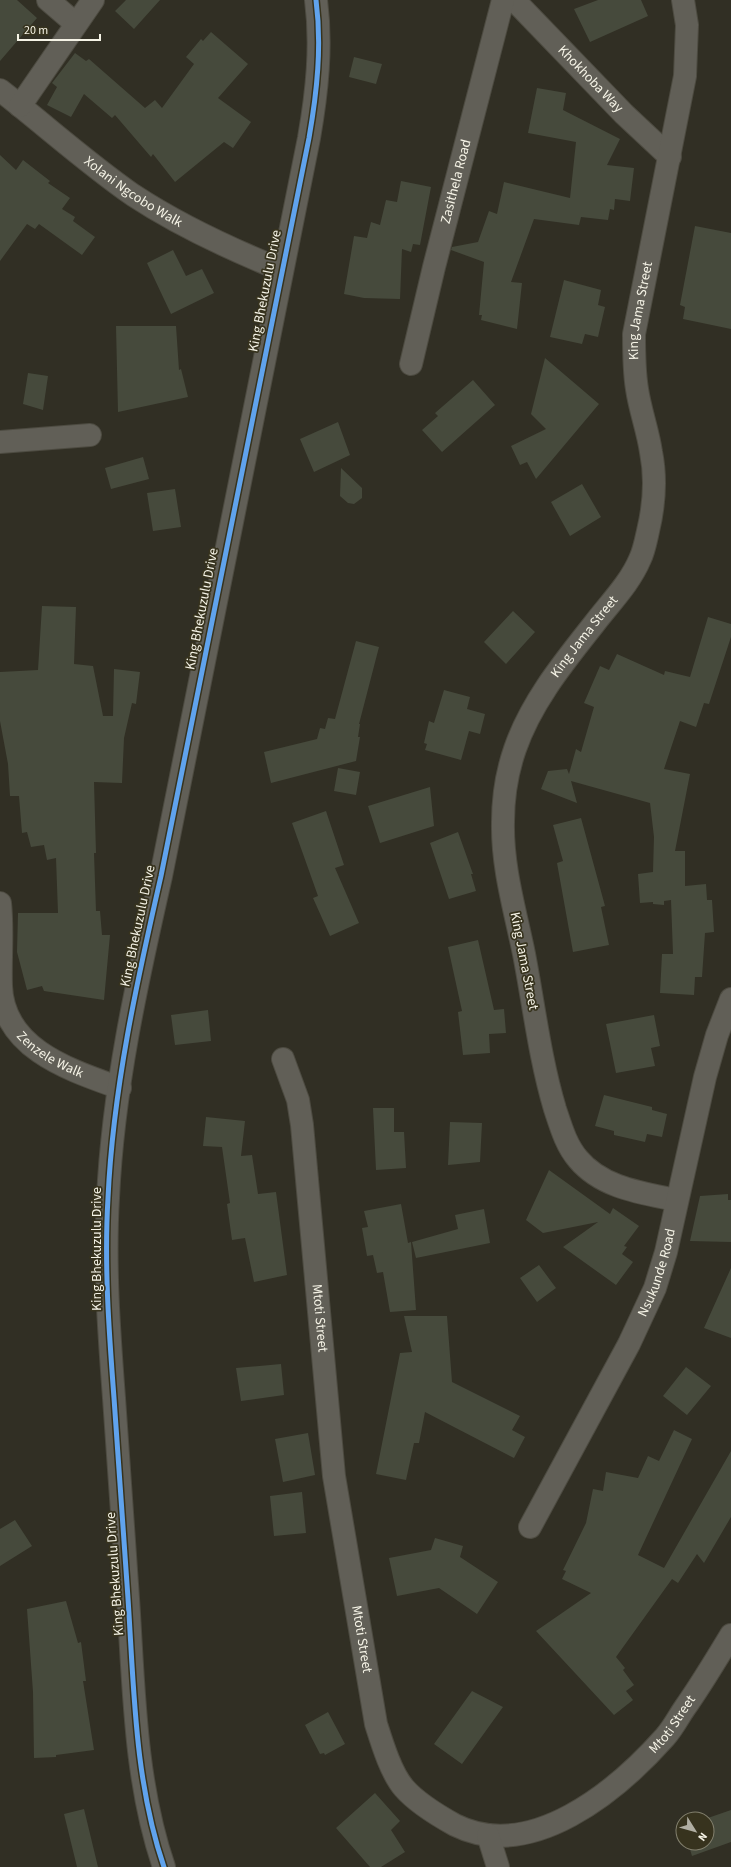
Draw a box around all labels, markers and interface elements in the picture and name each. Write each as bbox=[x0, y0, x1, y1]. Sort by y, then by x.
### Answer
scale bar bbox=[18, 16, 100, 42]
text: 20 m bbox=[24, 22, 48, 39]
street label: Khokhoba Way bbox=[553, 41, 628, 118]
street label: Zasithela Road bbox=[436, 137, 477, 226]
street label: Xolani Ngcobo Walk bbox=[79, 152, 186, 233]
street label: King Bhekuzulu Drive bbox=[243, 228, 287, 354]
street label: King Jama Street bbox=[624, 260, 658, 360]
street label: King Bhekuzulu Drive bbox=[180, 546, 224, 672]
street label: King Jama Street bbox=[546, 591, 623, 682]
street label: King Bhekuzulu Drive bbox=[115, 863, 161, 989]
street label: King Jama Street bbox=[505, 910, 543, 1012]
street label: Zenzele Walk bbox=[12, 1027, 87, 1084]
street label: King Bhekuzulu Drive bbox=[87, 1187, 107, 1311]
street label: Nsukunde Road bbox=[633, 1227, 681, 1320]
street label: Mtoti Street bbox=[307, 1283, 333, 1353]
street label: King Bhekuzulu Drive bbox=[101, 1511, 129, 1637]
street label: Mtoti Street bbox=[346, 1604, 377, 1675]
street label: Mtoti Street bbox=[644, 1691, 701, 1758]
north arrow bbox=[675, 1811, 715, 1851]
text: N bbox=[694, 1829, 711, 1844]

